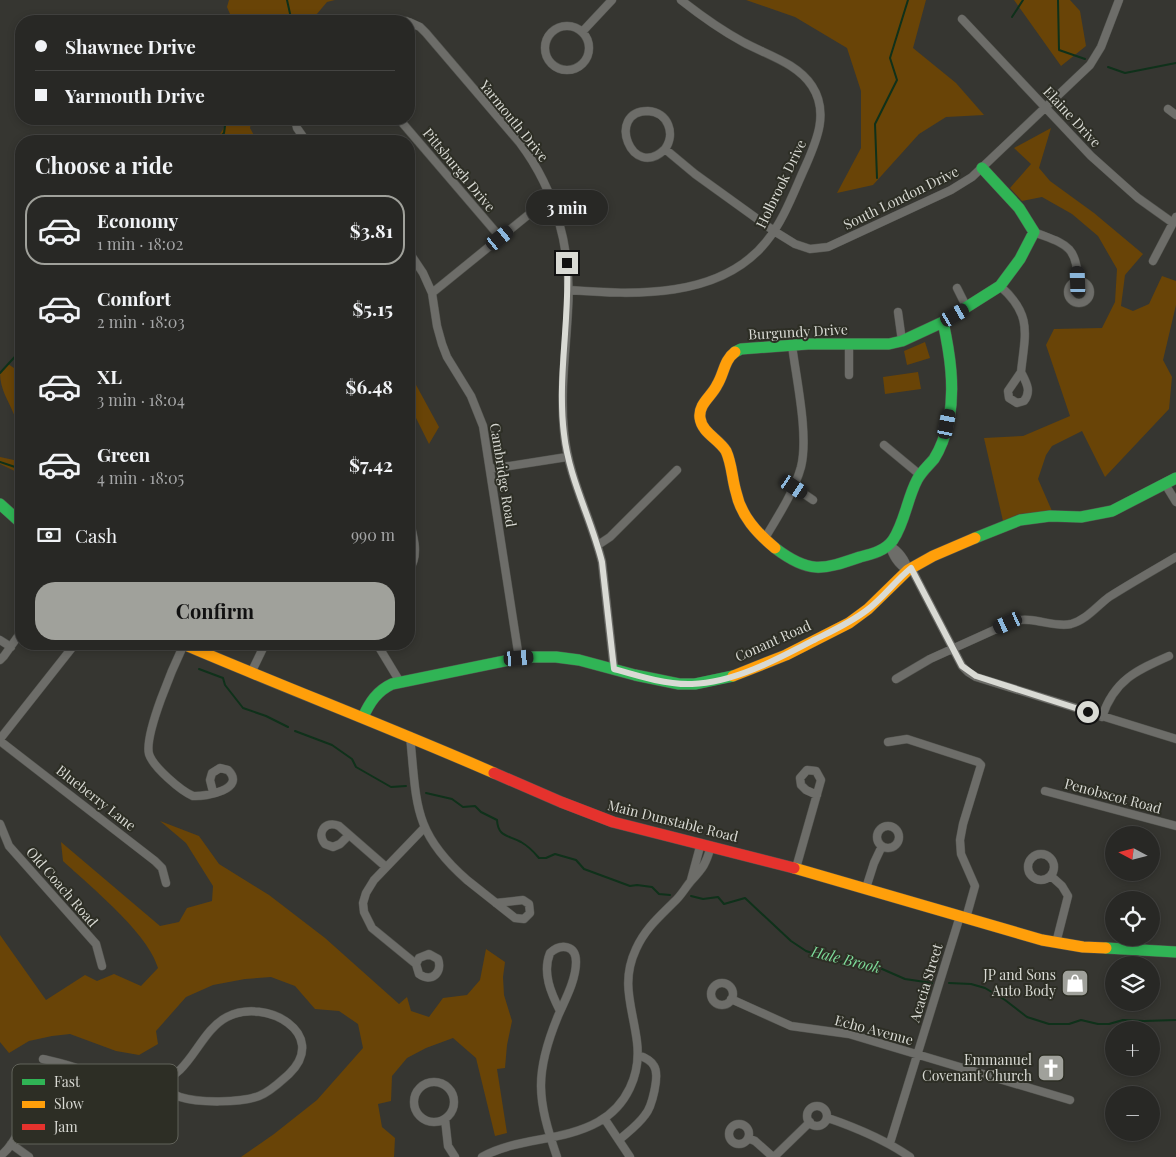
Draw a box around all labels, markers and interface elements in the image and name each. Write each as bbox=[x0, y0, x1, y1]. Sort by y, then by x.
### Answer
text: Shawnee Drive bbox=[65, 33, 196, 59]
street label: Yarmouth Drive bbox=[475, 75, 553, 165]
text: Yarmouth Drive bbox=[65, 82, 205, 108]
street label: Elaine Drive bbox=[1039, 82, 1106, 151]
street label: Pittsburgh Drive bbox=[419, 124, 500, 215]
street label: Holbrook Drive bbox=[751, 136, 810, 231]
text: Choose a ride bbox=[35, 150, 173, 180]
street label: South London Drive bbox=[840, 161, 962, 234]
callout: 3 min bbox=[526, 190, 608, 226]
text: 3 min bbox=[547, 197, 587, 218]
text: Economy bbox=[97, 207, 178, 233]
icon: car bbox=[37, 208, 82, 253]
text: $3.81 bbox=[350, 217, 393, 243]
car bbox=[483, 223, 516, 253]
text: 1 min · 18:02 bbox=[97, 233, 183, 254]
route end bbox=[556, 252, 578, 274]
car bbox=[1069, 266, 1086, 296]
text: Comfort bbox=[97, 285, 171, 311]
icon: car bbox=[37, 286, 82, 331]
text: $5.15 bbox=[352, 295, 393, 321]
car bbox=[938, 301, 971, 329]
text: 2 min · 18:03 bbox=[97, 311, 185, 332]
street label: Burgundy Drive bbox=[748, 319, 848, 344]
text: XL bbox=[97, 363, 122, 389]
icon: car bbox=[37, 364, 82, 409]
text: $6.48 bbox=[346, 373, 393, 399]
text: 3 min · 18:04 bbox=[97, 389, 185, 410]
car bbox=[936, 408, 957, 440]
street label: Cambridge Road bbox=[486, 422, 521, 528]
text: Green bbox=[97, 441, 150, 467]
icon: car bbox=[37, 442, 82, 487]
text: $7.42 bbox=[349, 451, 393, 477]
text: 4 min · 18:05 bbox=[97, 467, 184, 488]
car bbox=[777, 472, 810, 502]
icon: cash bbox=[35, 521, 63, 549]
text: Cash bbox=[75, 522, 117, 548]
text: 990 m bbox=[351, 524, 395, 545]
button: Confirm bbox=[35, 582, 395, 640]
car bbox=[991, 610, 1024, 636]
street label: Conant Road bbox=[732, 615, 814, 666]
car bbox=[503, 649, 534, 667]
route start bbox=[1077, 701, 1099, 723]
street label: Blueberry Lane bbox=[53, 761, 140, 835]
street label: Penobscot Road bbox=[1062, 773, 1164, 818]
street label: Main Dunstable Road bbox=[606, 795, 740, 846]
north arrow bbox=[1105, 826, 1160, 881]
map controls bbox=[1105, 826, 1160, 1141]
street label: Old Coach Road bbox=[22, 843, 102, 931]
button: locate bbox=[1105, 891, 1160, 946]
water label: Hale Brook bbox=[808, 940, 883, 977]
street label: Acacia Street bbox=[904, 940, 947, 1026]
button: layers bbox=[1105, 956, 1160, 1011]
place label: JP and Sons Auto Body bbox=[982, 965, 1056, 1000]
shop icon: JP and Sons Auto Body bbox=[1060, 968, 1090, 998]
street label: Echo Avenue bbox=[833, 1010, 915, 1049]
button: + bbox=[1105, 1021, 1160, 1076]
place label: Emmanuel Covenant Church bbox=[922, 1050, 1033, 1085]
church icon: Emmanuel Covenant Church bbox=[1036, 1053, 1066, 1083]
legend bbox=[12, 1064, 178, 1144]
text: Fast bbox=[54, 1072, 81, 1091]
button: − bbox=[1105, 1086, 1160, 1141]
text: Slow bbox=[54, 1094, 84, 1113]
text: Jam bbox=[53, 1117, 78, 1136]

